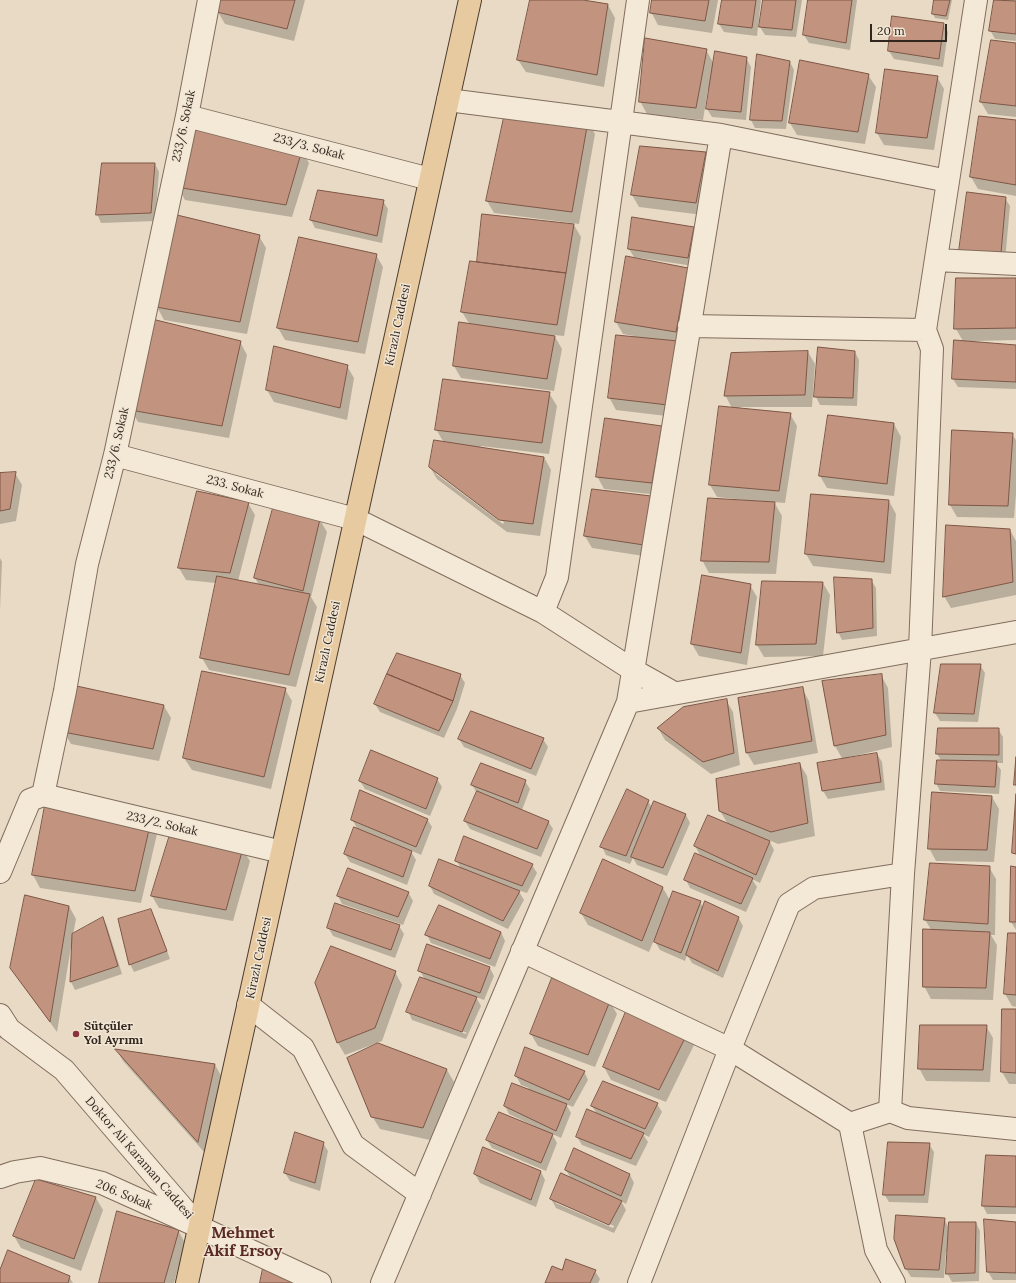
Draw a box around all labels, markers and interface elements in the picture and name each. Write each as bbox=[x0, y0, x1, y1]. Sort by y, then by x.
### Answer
scale bar bbox=[872, 16, 949, 42]
text: 20 m bbox=[877, 23, 905, 38]
street label: 233/6. Sokak bbox=[169, 89, 199, 163]
street label: 233/3. Sokak bbox=[272, 131, 346, 163]
street label: Kirazlı Caddesi bbox=[382, 283, 414, 367]
street label: 233/6. Sokak bbox=[102, 406, 132, 480]
street label: 233. Sokak bbox=[205, 472, 265, 502]
street label: Kirazlı Caddesi bbox=[312, 600, 344, 684]
street label: 233/2. Sokak bbox=[125, 809, 199, 839]
street label: Kirazlı Caddesi bbox=[243, 916, 275, 1000]
place label: Sütçüler Yol Ayrımı bbox=[84, 1020, 143, 1048]
marker: Sütçüler Yol Ayrımı bbox=[71, 1029, 81, 1039]
street label: Doktor Ali Karaman Caddesi bbox=[82, 1094, 196, 1222]
street label: 206. Sokak bbox=[94, 1177, 154, 1213]
district label: Mehmet Akif Ersoy bbox=[204, 1223, 282, 1261]

